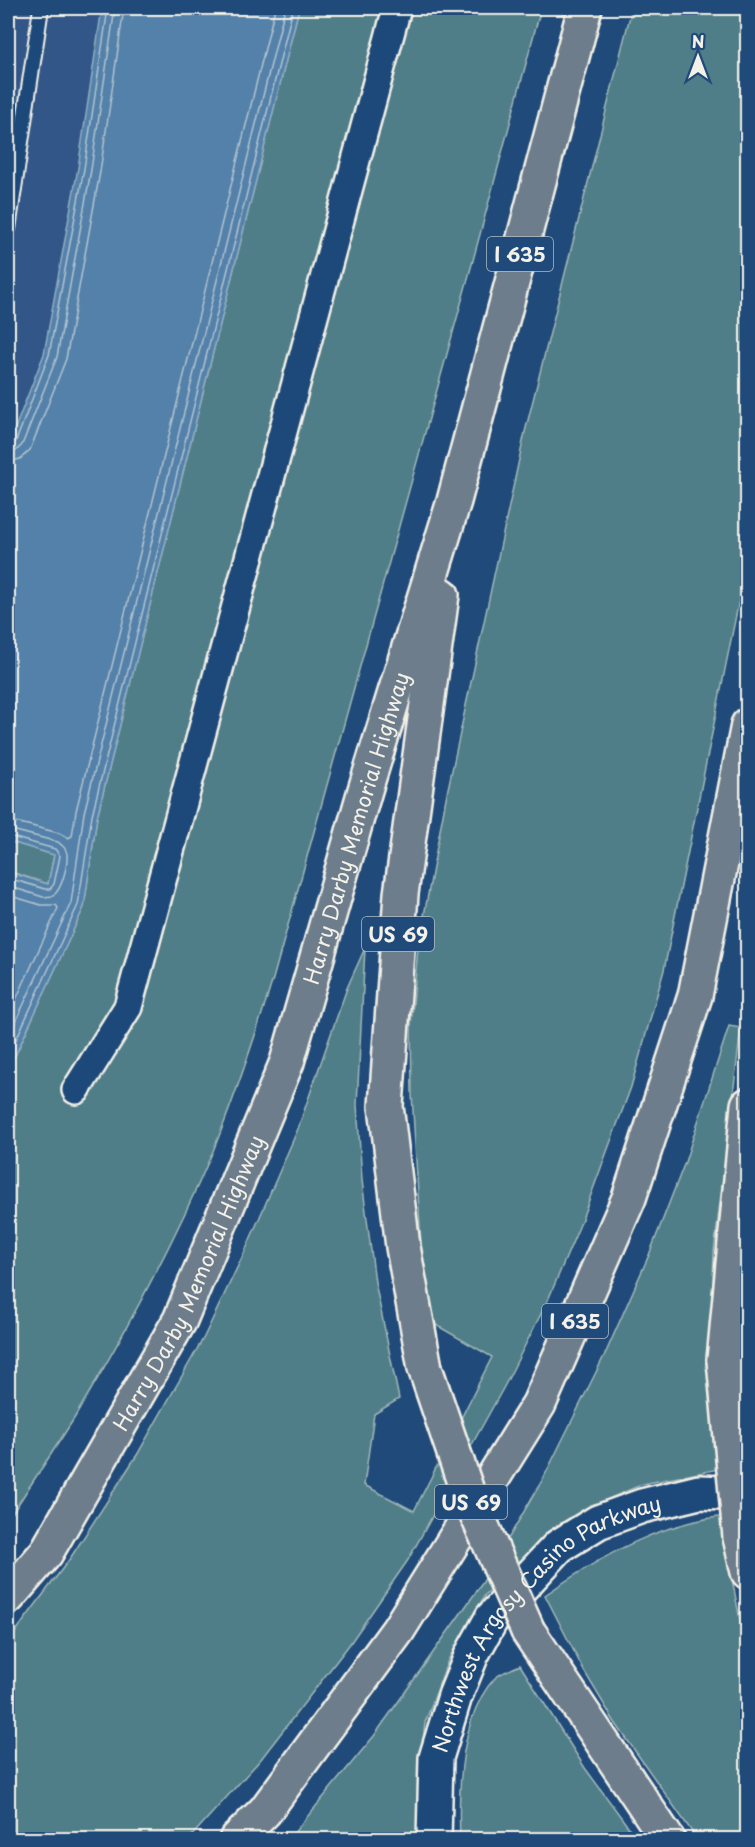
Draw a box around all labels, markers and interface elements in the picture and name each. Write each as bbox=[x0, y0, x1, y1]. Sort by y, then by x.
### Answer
north arrow bbox=[668, 27, 728, 87]
text: N bbox=[692, 29, 704, 53]
road number: I 635 bbox=[487, 237, 553, 271]
street label: Harry Darby Memorial Highway bbox=[294, 668, 416, 988]
road number: US 69 bbox=[362, 917, 434, 951]
street label: Harry Darby Memorial Highway bbox=[104, 1130, 271, 1436]
road number: I 635 bbox=[542, 1304, 608, 1338]
road number: US 69 bbox=[435, 1485, 507, 1519]
street label: Northwest Argosy Casino Parkway bbox=[423, 1486, 664, 1756]

